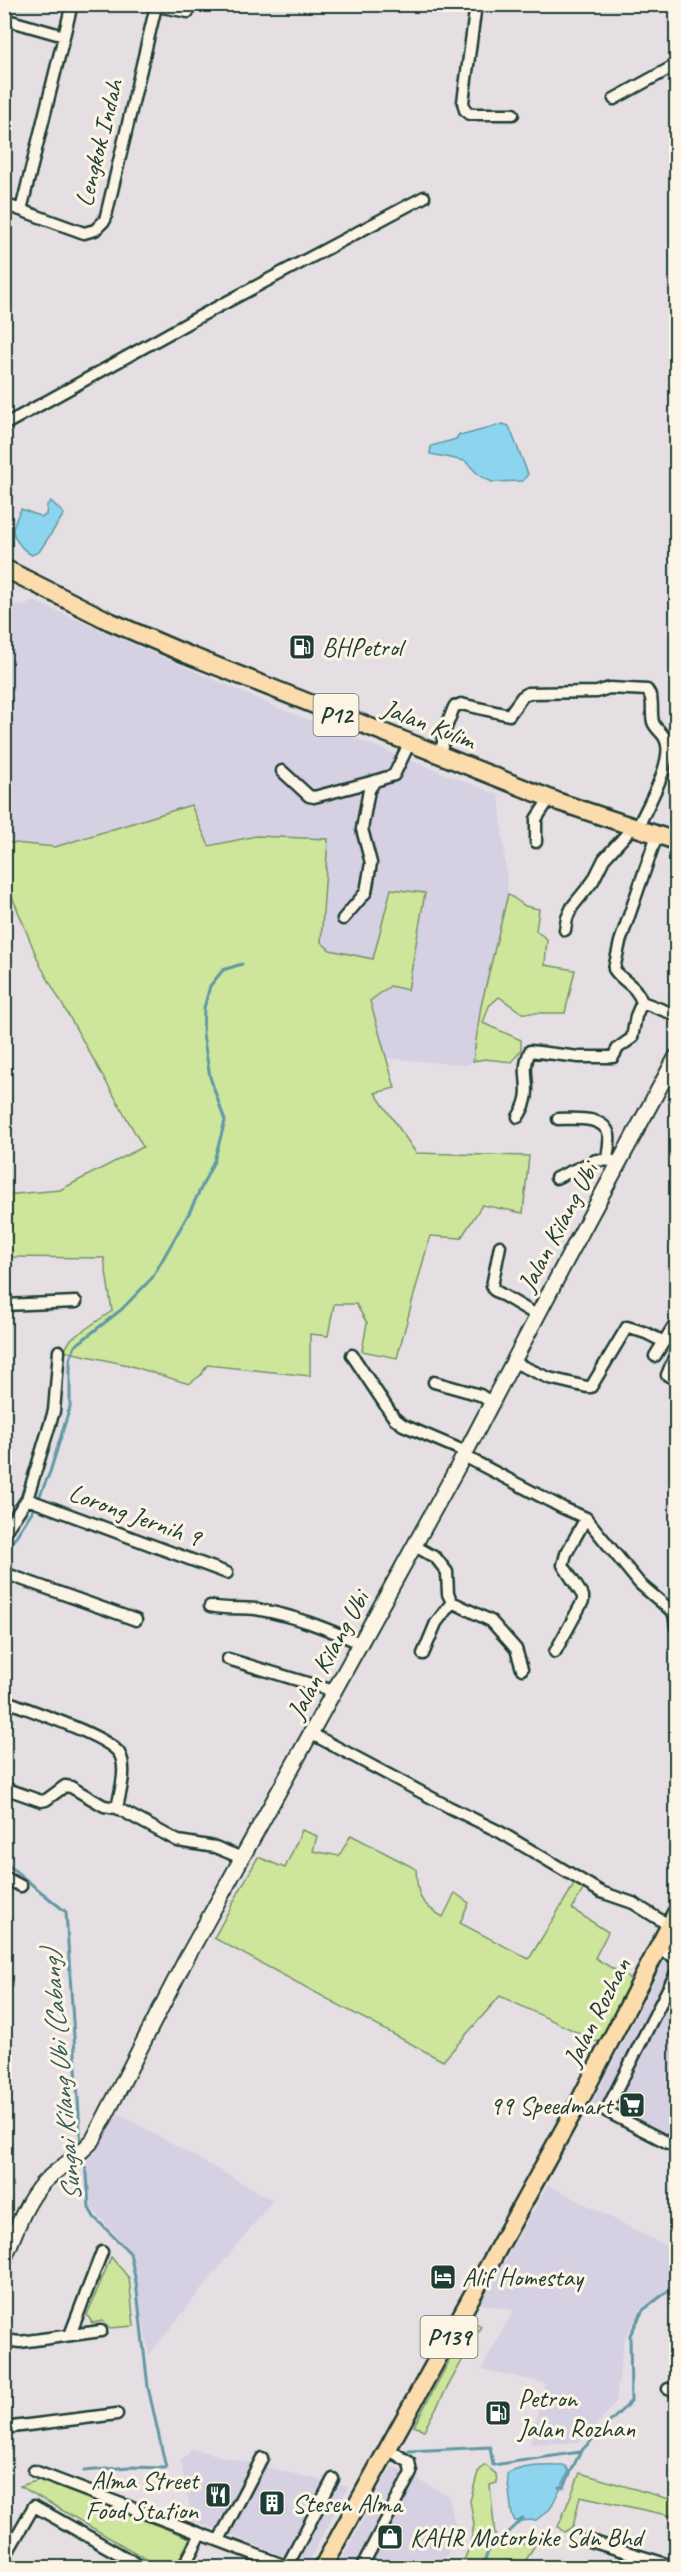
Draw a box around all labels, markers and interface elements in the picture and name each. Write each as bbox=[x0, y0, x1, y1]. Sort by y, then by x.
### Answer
street label: Lengkok Indah bbox=[67, 74, 131, 210]
place label: BHPetrol bbox=[322, 631, 407, 664]
fuel station icon: BHPetrol bbox=[287, 632, 317, 662]
street label: Jalan Kulim bbox=[376, 691, 482, 758]
road number: P12 bbox=[314, 694, 358, 736]
street label: Jalan Kilang Ubi bbox=[509, 1154, 607, 1299]
street label: Lorong Jernih 9 bbox=[64, 1476, 208, 1555]
street label: Jalan Kilang Ubi bbox=[278, 1582, 378, 1727]
water label: Sungai Kilang Ubi (Cabang) bbox=[33, 1943, 89, 2203]
street label: Jalan Rozhan bbox=[555, 1952, 638, 2074]
place label: 99 Speedmart bbox=[490, 2089, 614, 2122]
supermarket icon: 99 Speedmart bbox=[617, 2090, 647, 2120]
place label: Alif Homestay bbox=[462, 2261, 585, 2294]
hotel icon: Alif Homestay bbox=[428, 2262, 458, 2292]
road number: P139 bbox=[420, 2316, 478, 2358]
place label: Petron Jalan Rozhan bbox=[516, 2382, 636, 2445]
fuel station icon: Petron Jalan Rozhan bbox=[483, 2398, 513, 2428]
place label: Alma Street Food Station bbox=[86, 2464, 200, 2527]
restaurant icon: Alma Street Food Station bbox=[203, 2480, 233, 2510]
place label: Stesen Alma bbox=[292, 2487, 404, 2520]
building icon: Stesen Alma bbox=[257, 2488, 287, 2518]
place label: KAHR Motorbike Sdn Bhd bbox=[410, 2521, 646, 2554]
shop icon: KAHR Motorbike Sdn Bhd bbox=[375, 2522, 405, 2552]

